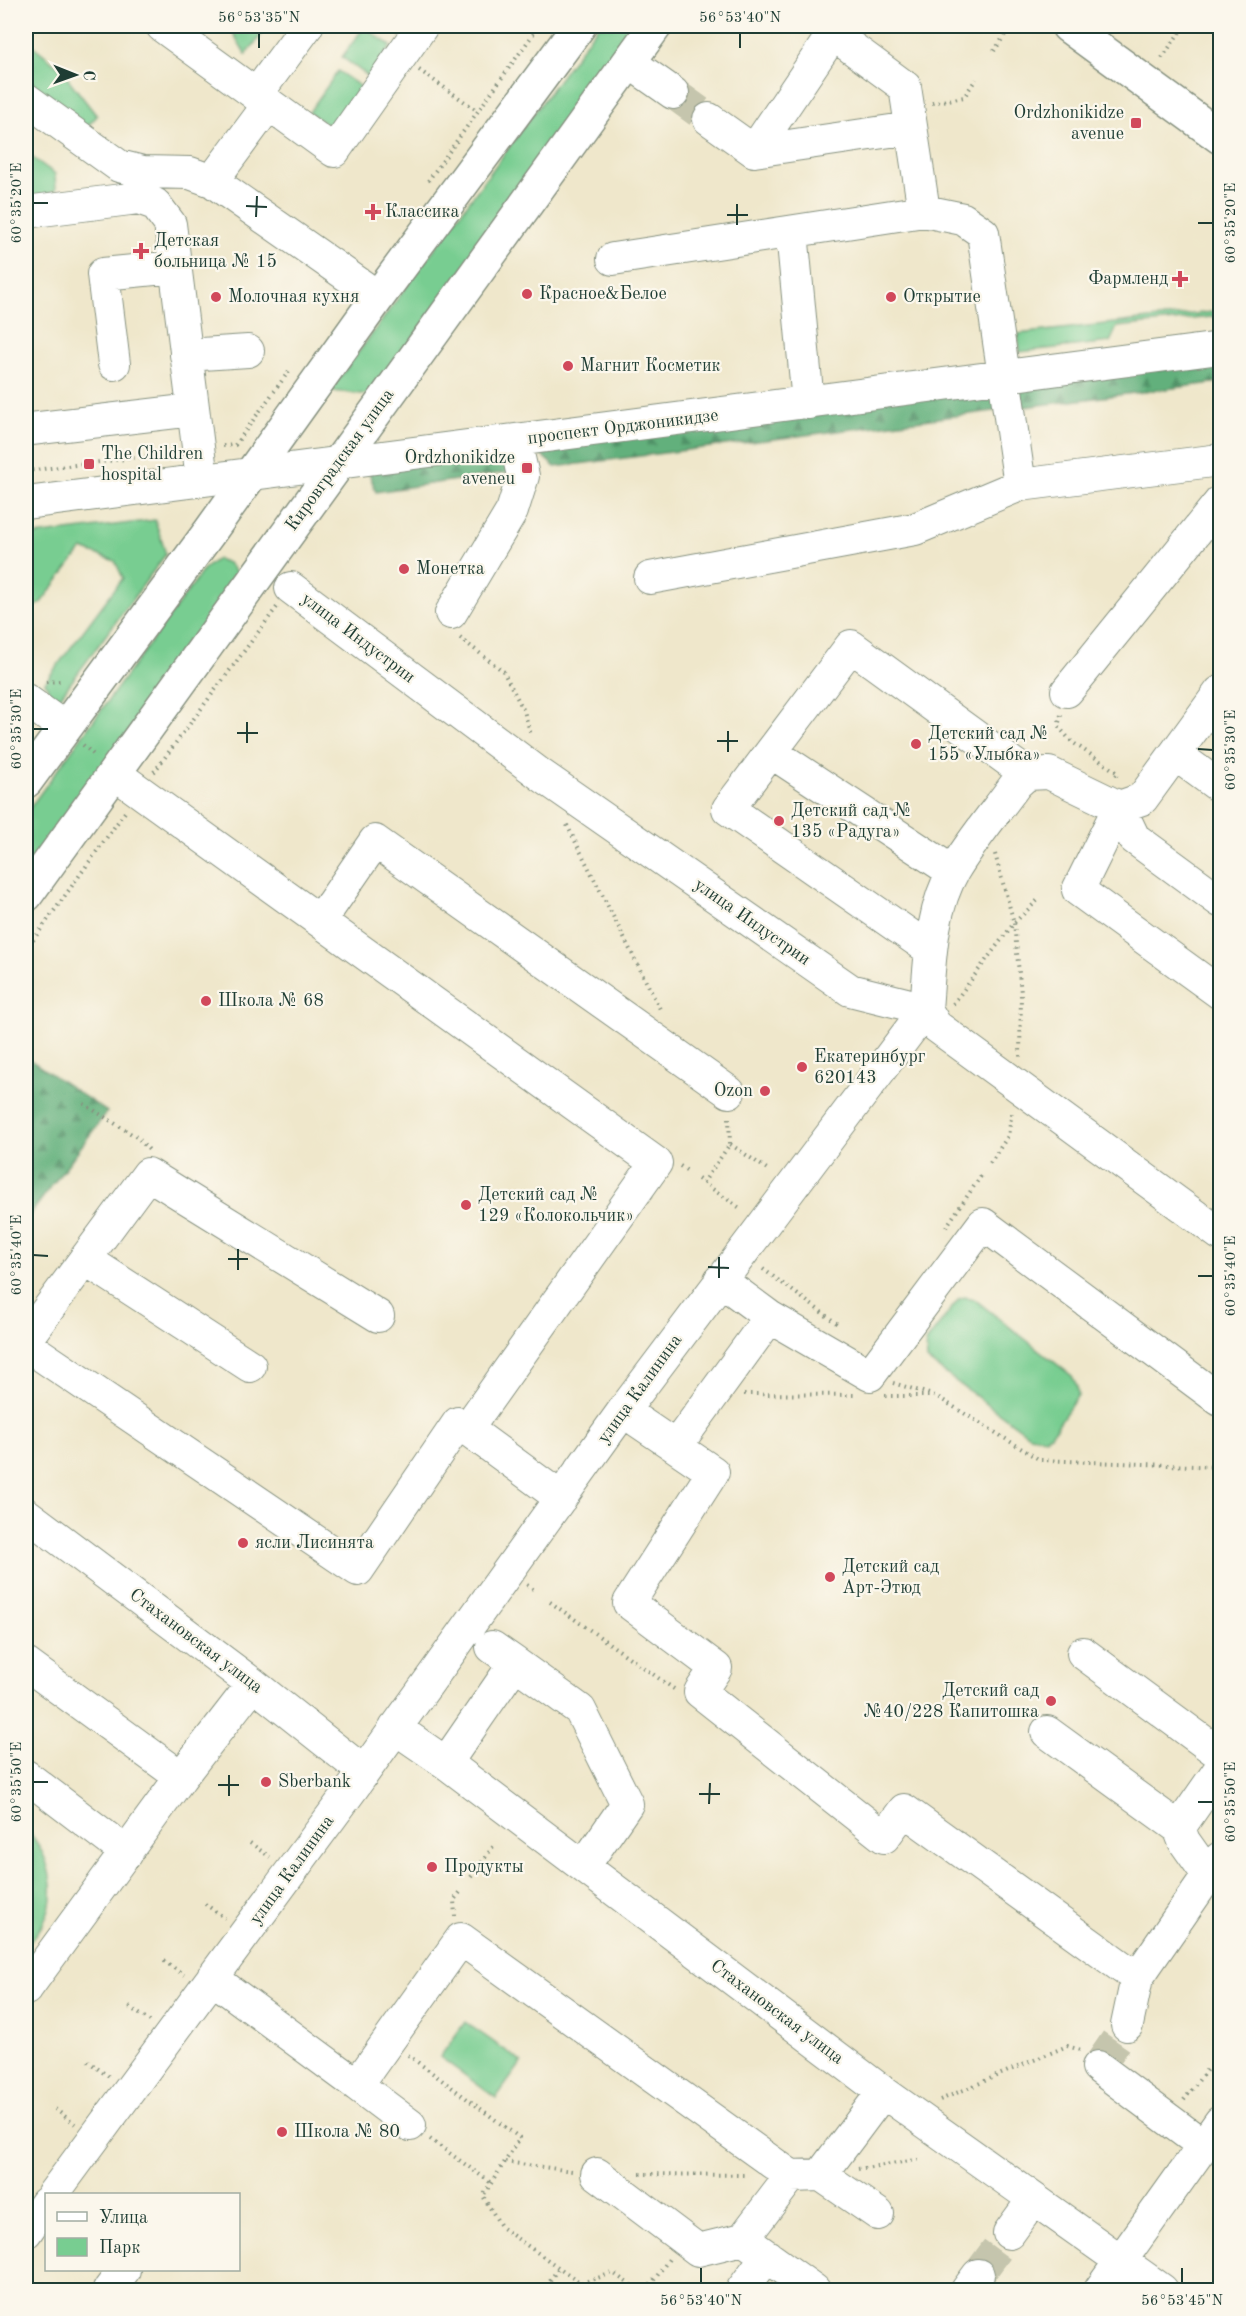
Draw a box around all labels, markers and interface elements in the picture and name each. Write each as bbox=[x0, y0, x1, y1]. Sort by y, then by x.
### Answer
text: 56°53'35"N bbox=[218, 11, 300, 26]
text: 56°53'40"N bbox=[699, 11, 781, 26]
north arrow bbox=[45, 45, 105, 105]
text: С bbox=[80, 70, 96, 81]
place label: Ordzhonikidze avenue bbox=[1014, 104, 1124, 143]
marker: Ordzhonikidze avenue bbox=[1129, 116, 1143, 130]
text: 60°35'20"E bbox=[10, 163, 25, 243]
text: 60°35'20"E bbox=[1224, 183, 1239, 263]
place label: Классика bbox=[385, 203, 459, 221]
marker: Классика bbox=[366, 205, 380, 219]
place label: Детская больница № 15 bbox=[154, 232, 277, 271]
marker: Детская больница № 15 bbox=[132, 242, 150, 260]
place label: Фармленд bbox=[1088, 270, 1168, 288]
marker: Фармленд bbox=[1173, 272, 1187, 286]
place label: Красное&Белое bbox=[539, 285, 667, 303]
marker: Красное&Белое bbox=[520, 287, 534, 301]
place label: Молочная кухня bbox=[228, 288, 359, 306]
place label: Открытие bbox=[903, 288, 981, 306]
marker: Молочная кухня bbox=[209, 290, 223, 304]
marker: Открытие bbox=[884, 290, 898, 304]
place label: Магнит Косметик bbox=[580, 357, 721, 375]
marker: Магнит Косметик bbox=[561, 359, 575, 373]
street label: Кировградская улица bbox=[283, 386, 398, 534]
street label: проспект Орджоникидзе bbox=[527, 406, 719, 448]
place label: The Children hospital bbox=[101, 445, 204, 484]
place label: Ordzhonikidze aveneu bbox=[405, 449, 515, 488]
marker: The Children hospital bbox=[82, 457, 96, 471]
marker: Ordzhonikidze aveneu bbox=[520, 461, 534, 475]
place label: Монетка bbox=[416, 560, 485, 578]
marker: Монетка bbox=[397, 562, 411, 576]
street label: улица Индустрии bbox=[298, 589, 418, 687]
text: 60°35'30"E bbox=[10, 689, 25, 769]
text: 60°35'30"E bbox=[1224, 710, 1239, 790]
place label: Детский сад № 155 «Улыбка» bbox=[928, 725, 1049, 764]
marker: Детский сад № 155 «Улыбка» bbox=[909, 737, 923, 751]
place label: Детский сад № 135 «Радуга» bbox=[791, 802, 912, 841]
marker: Детский сад № 135 «Радуга» bbox=[772, 814, 786, 828]
street label: улица Индустрии bbox=[691, 875, 813, 969]
place label: Школа № 68 bbox=[218, 992, 324, 1010]
marker: Школа № 68 bbox=[199, 994, 213, 1008]
place label: Екатеринбург 620143 bbox=[814, 1048, 926, 1087]
marker: Екатеринбург 620143 bbox=[795, 1060, 809, 1074]
place label: Ozon bbox=[714, 1082, 753, 1100]
marker: Ozon bbox=[758, 1084, 772, 1098]
place label: Детский сад № 129 «Колокольчик» bbox=[478, 1186, 634, 1225]
marker: Детский сад № 129 «Колокольчик» bbox=[459, 1198, 473, 1212]
text: 60°35'40"E bbox=[10, 1215, 25, 1295]
text: 60°35'40"E bbox=[1224, 1236, 1239, 1316]
street label: улица Калинина bbox=[594, 1331, 686, 1447]
place label: ясли Лисинята bbox=[255, 1534, 374, 1552]
marker: ясли Лисинята bbox=[236, 1536, 250, 1550]
place label: Детский сад Арт-Этюд bbox=[842, 1558, 939, 1597]
marker: Детский сад Арт-Этюд bbox=[823, 1570, 837, 1584]
street label: Стахановская улица bbox=[126, 1585, 266, 1697]
place label: Детский сад №40/228 Капитошка bbox=[864, 1682, 1039, 1721]
marker: Детский сад №40/228 Капитошка bbox=[1044, 1694, 1058, 1708]
text: 60°35'50"E bbox=[10, 1742, 25, 1822]
text: 60°35'50"E bbox=[1224, 1762, 1239, 1842]
place label: Sberbank bbox=[278, 1773, 351, 1791]
marker: Sberbank bbox=[259, 1775, 273, 1789]
street label: улица Калинина bbox=[246, 1812, 338, 1928]
place label: Продукты bbox=[444, 1858, 524, 1876]
marker: Продукты bbox=[425, 1860, 439, 1874]
street label: Стахановская улица bbox=[707, 1956, 847, 2068]
place label: Школа № 80 bbox=[294, 2123, 400, 2141]
marker: Школа № 80 bbox=[275, 2125, 289, 2139]
legend bbox=[45, 2193, 240, 2271]
text: Улица bbox=[99, 2209, 148, 2227]
text: Парк bbox=[99, 2239, 140, 2257]
text: 56°53'40"N bbox=[660, 2294, 742, 2309]
text: 56°53'45"N bbox=[1141, 2294, 1223, 2309]

